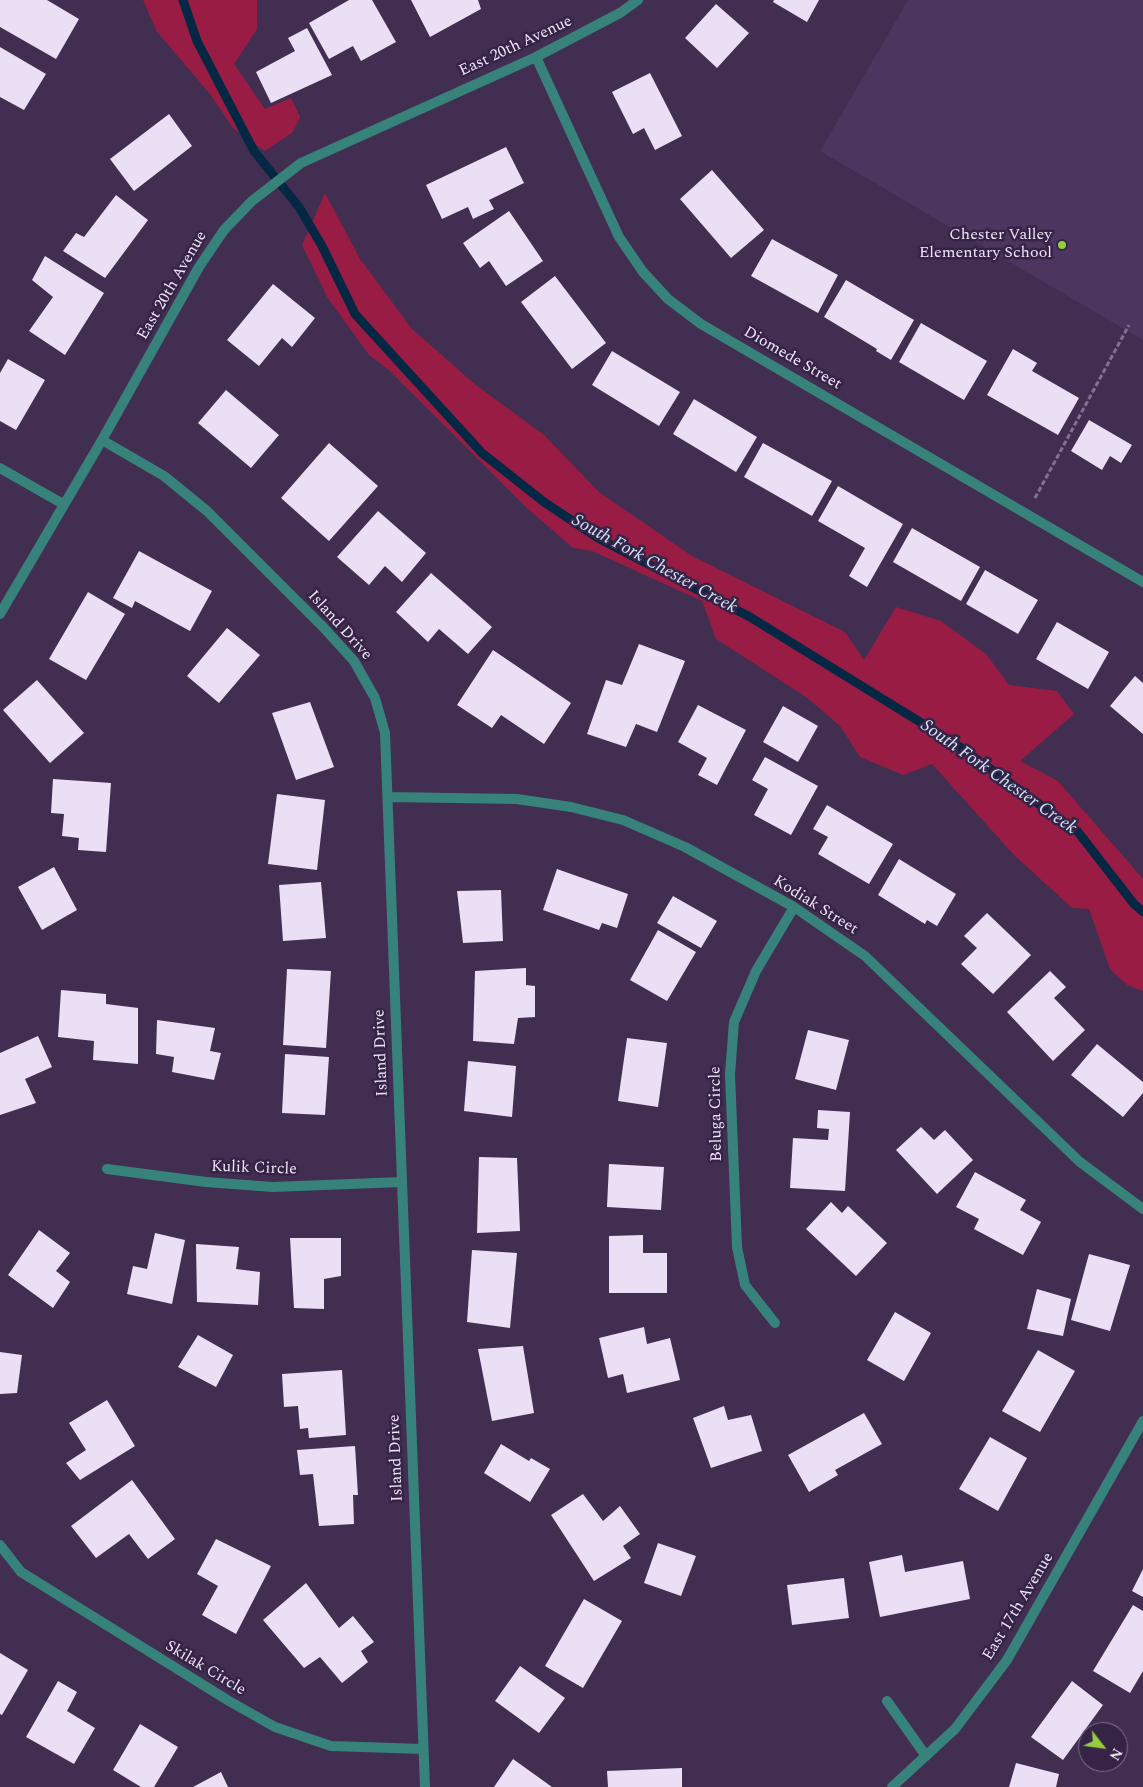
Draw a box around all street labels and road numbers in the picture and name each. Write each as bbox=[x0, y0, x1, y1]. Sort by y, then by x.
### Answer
street label: East 20th Avenue bbox=[456, 12, 576, 82]
street label: East 20th Avenue bbox=[134, 228, 212, 344]
street label: Diomede Street bbox=[739, 323, 845, 395]
street label: Island Drive bbox=[303, 587, 375, 665]
street label: Kodiak Street bbox=[769, 872, 861, 940]
street label: Island Drive bbox=[371, 1009, 393, 1097]
street label: Beluga Circle bbox=[707, 1066, 727, 1162]
street label: Kulik Circle bbox=[211, 1158, 297, 1180]
street label: Island Drive bbox=[386, 1414, 408, 1502]
street label: East 17th Avenue bbox=[979, 1550, 1059, 1664]
street label: Skilak Circle bbox=[161, 1637, 249, 1701]

